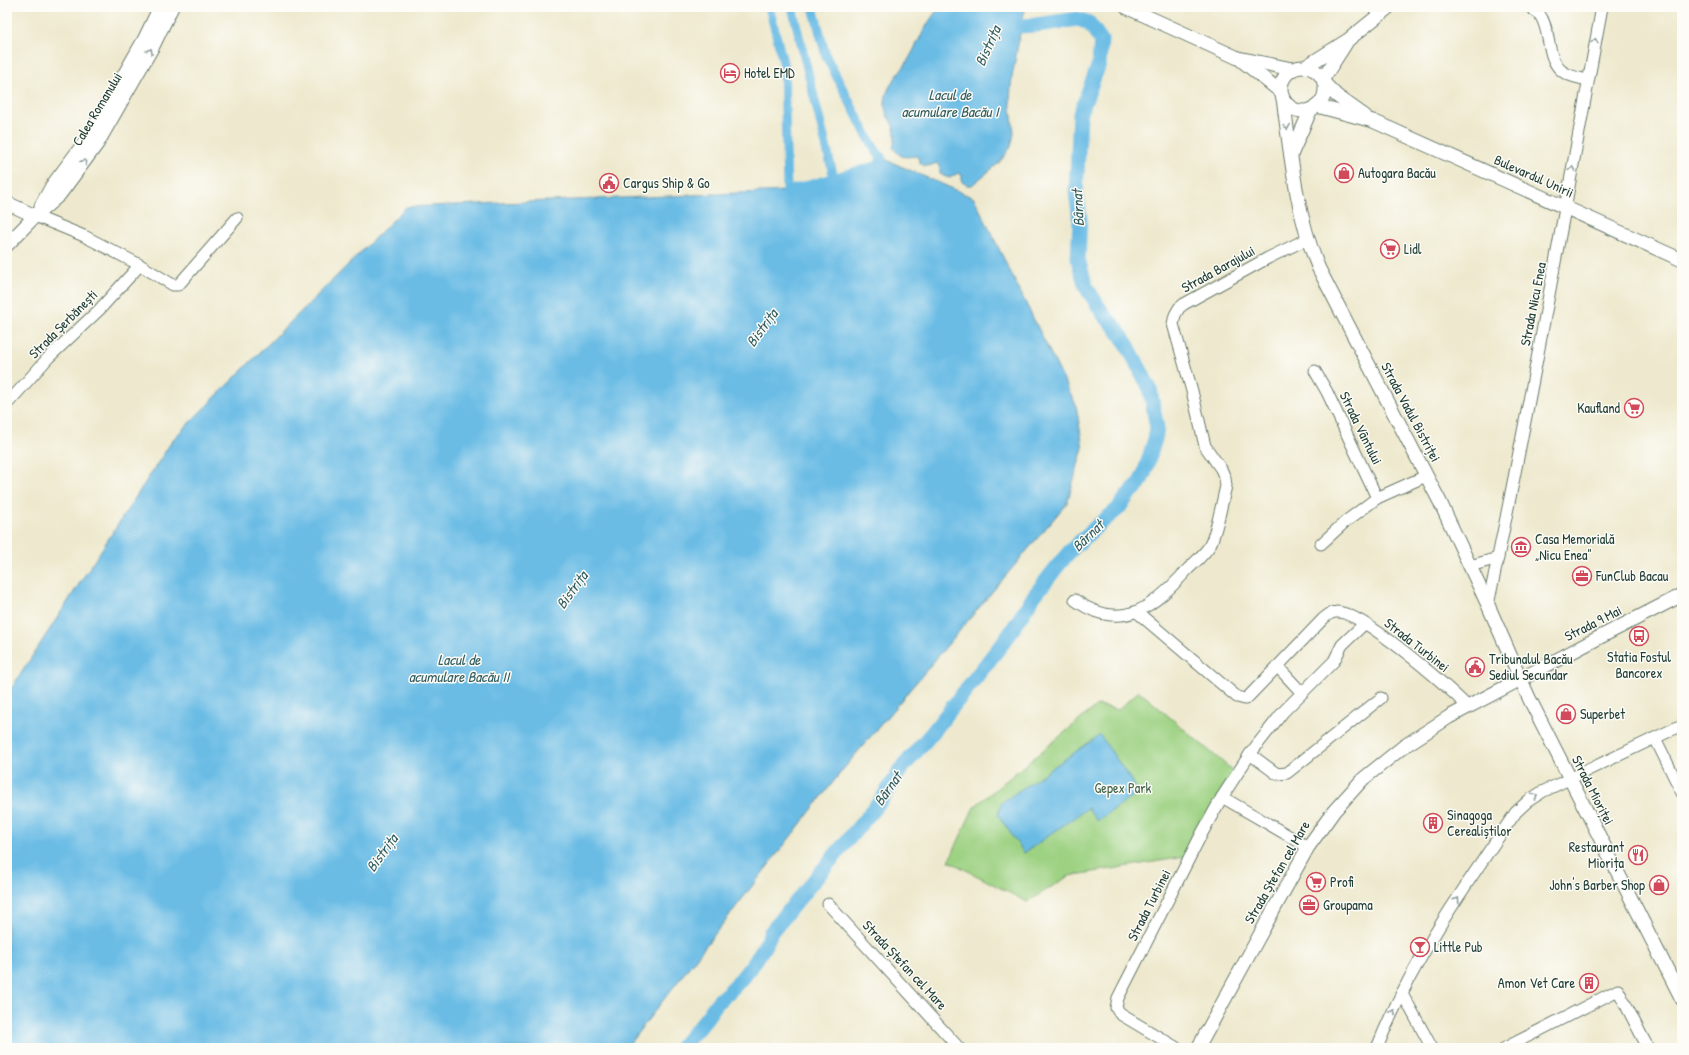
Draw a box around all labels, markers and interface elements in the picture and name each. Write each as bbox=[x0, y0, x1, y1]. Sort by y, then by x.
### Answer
water label: Bistrița bbox=[969, 20, 1007, 69]
one-way arrow bbox=[1591, 38, 1599, 44]
one-way arrow bbox=[145, 48, 153, 55]
hotel icon: Hotel EMD bbox=[719, 62, 741, 84]
place label: Hotel EMD bbox=[744, 63, 795, 82]
street label: Calea Romanului bbox=[67, 68, 126, 149]
water label: Lacul de acumulare Bacău I bbox=[901, 84, 1000, 122]
one-way arrow bbox=[1282, 124, 1291, 130]
street label: Bulevardul Unirii bbox=[1491, 150, 1577, 202]
one-way arrow bbox=[79, 160, 86, 167]
shop icon: Autogara Bacău bbox=[1333, 162, 1355, 184]
place label: Autogara Bacău bbox=[1358, 163, 1436, 183]
one-way arrow bbox=[1567, 166, 1576, 172]
public building icon: Cargus Ship & Go bbox=[598, 172, 620, 194]
place label: Cargus Ship & Go bbox=[623, 173, 710, 193]
water label: Bârnat bbox=[1066, 186, 1089, 227]
supermarket icon: Lidl bbox=[1379, 238, 1401, 260]
place label: Lidl bbox=[1404, 239, 1422, 258]
street label: Strada Barajului bbox=[1178, 241, 1258, 297]
street label: Strada Nicu Enea bbox=[1515, 260, 1550, 347]
street label: Strada Șerbănești bbox=[24, 285, 101, 362]
water label: Bistrița bbox=[741, 303, 784, 351]
street label: Strada Vadul Bistriței bbox=[1377, 359, 1446, 465]
street label: Strada Vântului bbox=[1336, 388, 1387, 467]
supermarket icon: Kaufland bbox=[1623, 397, 1645, 419]
place label: Kaufland bbox=[1577, 398, 1621, 417]
water label: Bârnat bbox=[1067, 513, 1110, 556]
place label: Casa Memorială „Nicu Enea" bbox=[1535, 529, 1615, 564]
museum icon: Casa Memorială „Nicu Enea" bbox=[1510, 536, 1532, 558]
water label: Bistrița bbox=[551, 565, 594, 613]
office icon: FunClub Bacau bbox=[1571, 565, 1593, 587]
place label: FunClub Bacau bbox=[1595, 566, 1669, 585]
street label: Strada 9 Mai bbox=[1561, 600, 1625, 645]
street label: Strada Turbinei bbox=[1381, 613, 1454, 676]
bus stop icon: Statia Fostul Bancorex bbox=[1628, 625, 1650, 647]
place label: Statia Fostul Bancorex bbox=[1607, 647, 1671, 682]
water label: Lacul de acumulare Bacău II bbox=[409, 649, 511, 687]
place label: Tribunalul Bacău Sediul Secundar bbox=[1489, 649, 1573, 684]
public building icon: Tribunalul Bacău Sediul Secundar bbox=[1464, 656, 1486, 678]
shop icon: Superbet bbox=[1555, 703, 1577, 725]
place label: Superbet bbox=[1580, 704, 1625, 724]
street label: Strada Mioriței bbox=[1568, 752, 1619, 828]
water label: Bârnat bbox=[868, 765, 908, 810]
park label: Gepex Park bbox=[1095, 778, 1152, 798]
one-way arrow bbox=[1531, 793, 1538, 801]
place label: Sinagoga Cerealiștilor bbox=[1447, 805, 1512, 840]
building icon: Sinagoga Cerealiștilor bbox=[1422, 812, 1444, 834]
street label: Strada Ștefan cel Mare bbox=[1239, 816, 1314, 927]
water label: Bistrița bbox=[361, 828, 404, 876]
place label: Restaurant Miorița bbox=[1569, 837, 1624, 872]
restaurant icon: Restaurant Miorița bbox=[1627, 844, 1649, 866]
street label: Strada Turbinei bbox=[1122, 866, 1175, 944]
supermarket icon: Profi bbox=[1305, 871, 1327, 893]
place label: Profi bbox=[1330, 872, 1354, 891]
shop icon: John's Barber Shop bbox=[1648, 874, 1670, 896]
place label: John's Barber Shop bbox=[1549, 875, 1645, 895]
office icon: Groupama bbox=[1298, 894, 1320, 916]
place label: Groupama bbox=[1323, 895, 1373, 915]
one-way arrow bbox=[1452, 897, 1459, 904]
street label: Strada Ștefan cel Mare bbox=[859, 916, 952, 1014]
bar icon: Little Pub bbox=[1409, 936, 1431, 958]
place label: Little Pub bbox=[1434, 937, 1483, 956]
building icon: Amon Vet Care bbox=[1578, 972, 1600, 994]
place label: Amon Vet Care bbox=[1498, 973, 1575, 992]
one-way arrow bbox=[1388, 1009, 1396, 1017]

